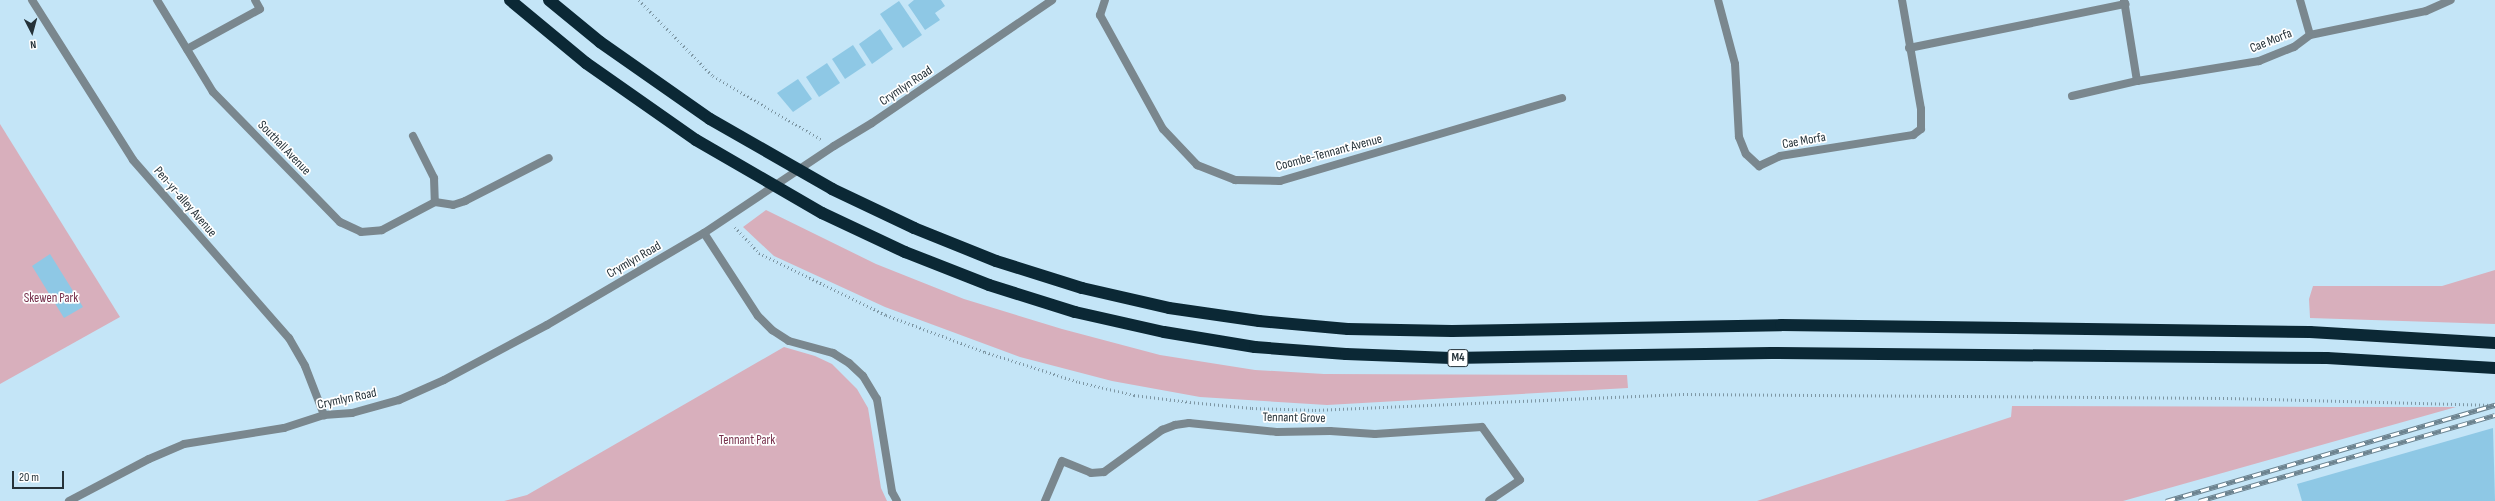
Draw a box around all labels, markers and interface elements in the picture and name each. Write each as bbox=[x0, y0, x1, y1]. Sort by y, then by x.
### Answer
north arrow bbox=[12, 12, 52, 52]
street label: Cae Morfa bbox=[2248, 26, 2294, 56]
text: N bbox=[30, 38, 37, 51]
street label: Crymlyn Road bbox=[877, 63, 935, 109]
street label: Southall Avenue bbox=[254, 118, 314, 178]
street label: Cae Morfa bbox=[1781, 129, 1827, 153]
street label: Coombe-Tennant Avenue bbox=[1274, 131, 1384, 175]
street label: Pen-yr-alley Avenue bbox=[150, 164, 220, 240]
street label: Crymlyn Road bbox=[604, 238, 664, 282]
park label: Skewen Park bbox=[24, 290, 78, 306]
road number: M4 bbox=[1447, 348, 1469, 368]
street label: Crymlyn Road bbox=[316, 385, 378, 413]
street label: Tennant Grove bbox=[1262, 410, 1326, 426]
park label: Tennant Park bbox=[719, 432, 775, 448]
scale bar bbox=[14, 463, 66, 489]
text: 20 m bbox=[19, 470, 39, 485]

